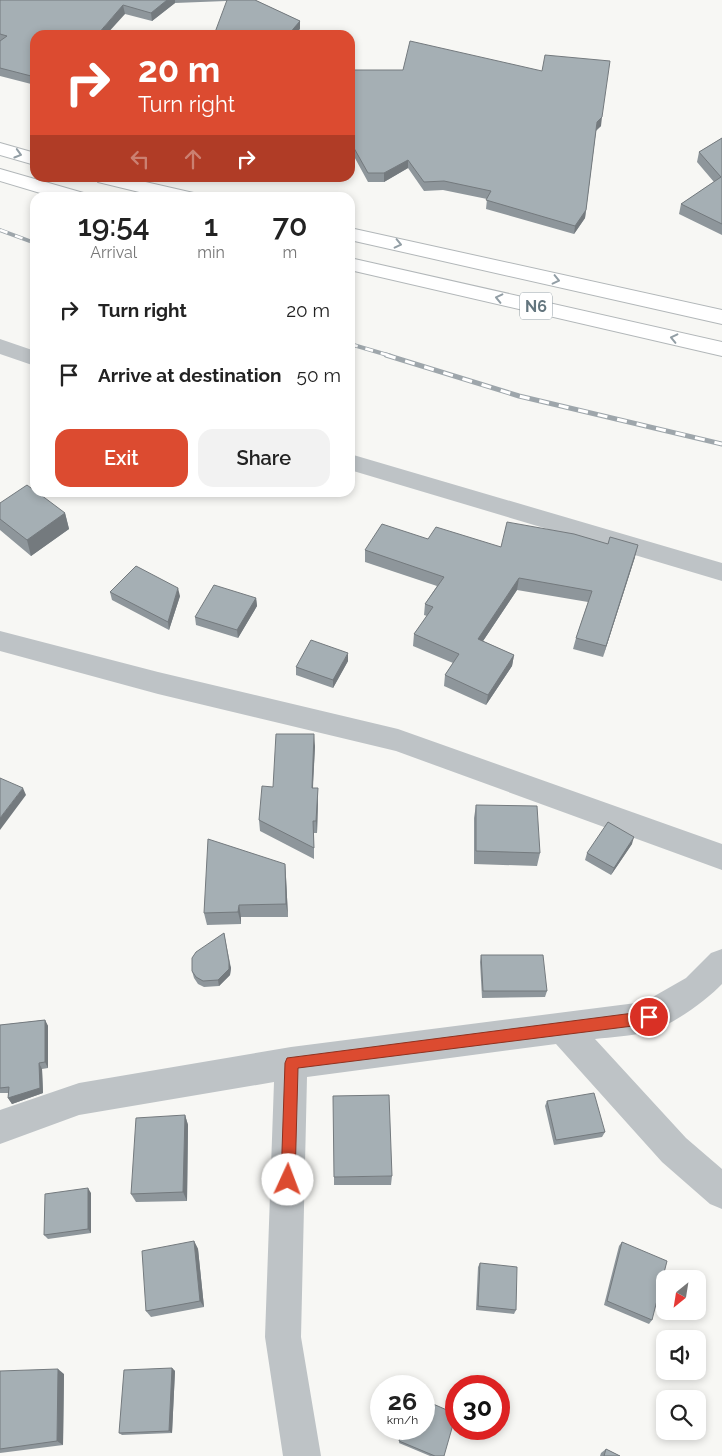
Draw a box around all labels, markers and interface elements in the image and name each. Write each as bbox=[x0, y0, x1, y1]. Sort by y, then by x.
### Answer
text: 20 m bbox=[138, 49, 220, 90]
icon: right bbox=[55, 50, 120, 115]
text: Turn right bbox=[138, 91, 235, 117]
icon: left bbox=[126, 145, 154, 173]
icon: ahead bbox=[179, 145, 207, 173]
icon: right bbox=[232, 145, 260, 173]
one-way arrow bbox=[13, 148, 21, 158]
text: 19:54 bbox=[78, 208, 150, 243]
text: 1 bbox=[204, 208, 218, 243]
text: 70 bbox=[272, 208, 307, 243]
one-way arrow bbox=[393, 238, 402, 249]
text: Arrival bbox=[90, 243, 137, 262]
text: min bbox=[197, 243, 225, 262]
text: m bbox=[283, 243, 297, 262]
one-way arrow bbox=[552, 274, 561, 285]
road number: N6 bbox=[520, 292, 552, 320]
one-way arrow bbox=[494, 293, 503, 304]
icon: right bbox=[55, 296, 83, 324]
text: Turn right bbox=[98, 299, 187, 321]
text: 20 m bbox=[286, 299, 330, 321]
one-way arrow bbox=[670, 333, 679, 344]
icon: arrive bbox=[55, 361, 83, 389]
text: Arrive at destination bbox=[98, 364, 282, 386]
text: 50 m bbox=[297, 364, 341, 386]
button: Exit bbox=[55, 429, 188, 487]
button: Share bbox=[198, 429, 330, 487]
pin bbox=[628, 996, 670, 1038]
icon: arrive bbox=[635, 1003, 663, 1031]
position arrow bbox=[261, 1153, 313, 1205]
north arrow bbox=[656, 1270, 706, 1320]
map controls bbox=[656, 1270, 706, 1440]
button: sound bbox=[656, 1330, 706, 1380]
speed limit sign: 30 bbox=[445, 1375, 510, 1440]
text: 26 bbox=[388, 1386, 417, 1416]
button: search bbox=[656, 1390, 706, 1440]
text: km/h bbox=[387, 1413, 418, 1427]

